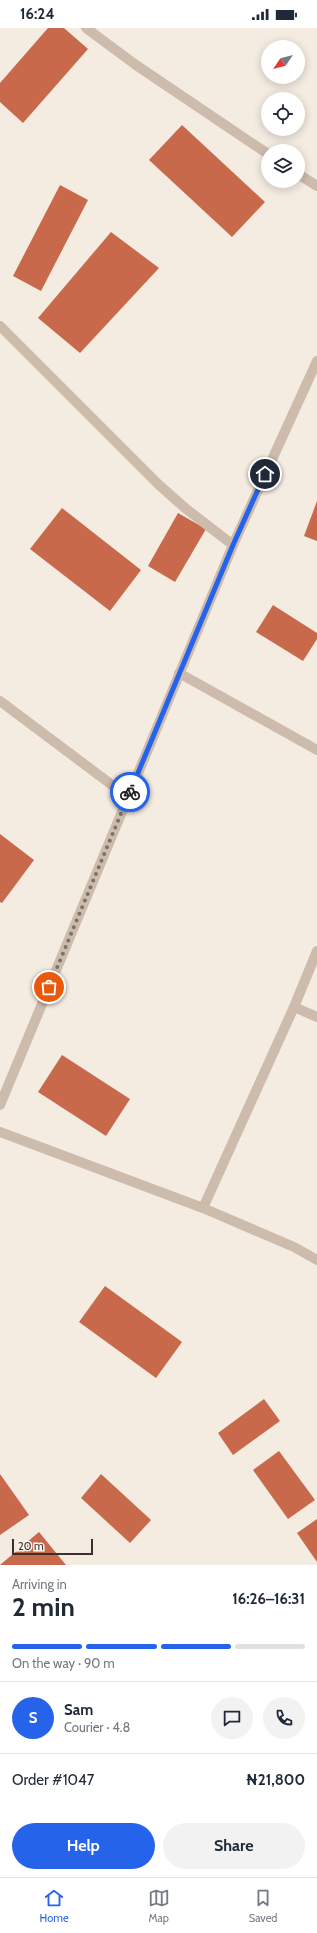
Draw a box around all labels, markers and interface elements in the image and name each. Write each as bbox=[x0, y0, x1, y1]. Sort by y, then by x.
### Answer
text: 16:24 bbox=[20, 5, 55, 23]
north arrow bbox=[261, 40, 305, 84]
map controls bbox=[261, 40, 305, 188]
button: locate bbox=[261, 92, 305, 136]
button: layers bbox=[261, 144, 305, 188]
pin bbox=[248, 457, 282, 491]
icon: home bbox=[254, 463, 276, 485]
courier bbox=[110, 772, 150, 812]
icon: bike bbox=[119, 781, 141, 803]
pin bbox=[32, 970, 66, 1004]
icon: bag bbox=[38, 976, 60, 998]
scale bar bbox=[12, 1537, 93, 1556]
text: 20 m bbox=[18, 1539, 44, 1553]
text: Arriving in bbox=[12, 1576, 67, 1592]
text: 16:26–16:31 bbox=[232, 1590, 305, 1608]
text: 2 min bbox=[12, 1591, 75, 1623]
text: On the way · 90 m bbox=[12, 1655, 115, 1671]
button: chat bbox=[211, 1697, 253, 1739]
button: phone bbox=[263, 1697, 305, 1739]
text: Sam bbox=[64, 1701, 93, 1719]
text: S bbox=[29, 1709, 37, 1727]
text: Courier · 4.8 bbox=[64, 1719, 130, 1735]
text: Order #1047 bbox=[12, 1771, 94, 1789]
text: ₦21,800 bbox=[246, 1771, 305, 1789]
button: Help bbox=[12, 1823, 155, 1869]
button: Share bbox=[163, 1823, 305, 1869]
tab: Home bbox=[40, 1887, 69, 1925]
tab: Map bbox=[148, 1887, 170, 1925]
tab: Saved bbox=[249, 1887, 277, 1925]

